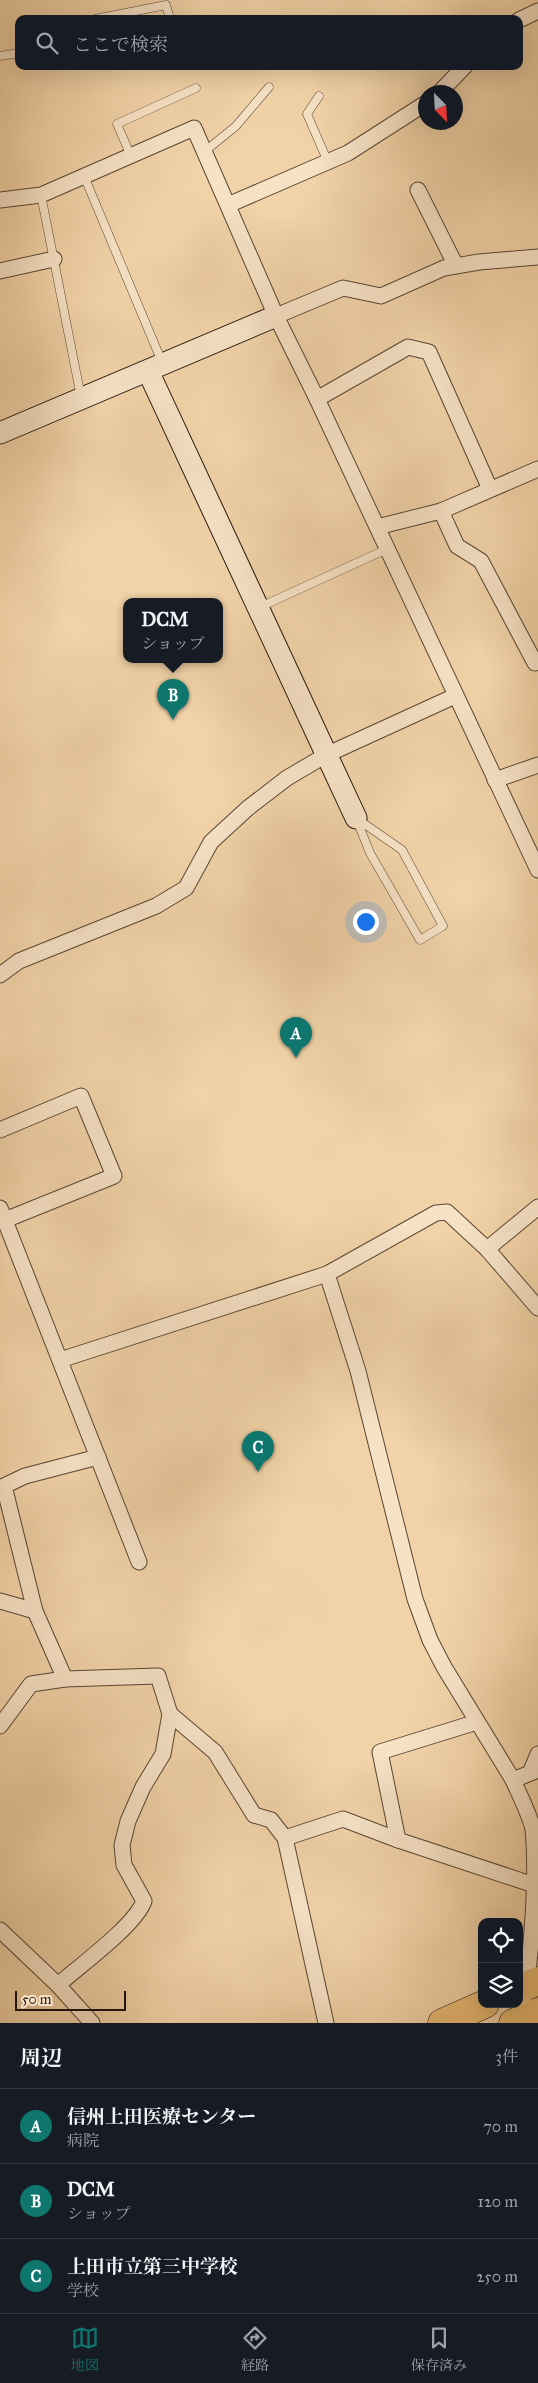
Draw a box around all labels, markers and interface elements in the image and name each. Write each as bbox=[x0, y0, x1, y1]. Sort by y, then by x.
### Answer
search box bbox=[15, 15, 523, 70]
icon: search bbox=[33, 29, 61, 57]
text: ここで検索 bbox=[73, 33, 168, 56]
north arrow bbox=[418, 85, 463, 130]
popup bbox=[123, 598, 223, 663]
text: DCM bbox=[141, 608, 189, 631]
text: ショップ bbox=[141, 634, 205, 653]
pin: B bbox=[157, 679, 189, 720]
your location bbox=[353, 909, 379, 935]
pin: A bbox=[280, 1017, 312, 1058]
pin: C bbox=[242, 1431, 274, 1472]
map controls bbox=[478, 1918, 523, 2008]
button: locate bbox=[478, 1918, 523, 1963]
button: layers bbox=[478, 1963, 523, 2008]
scale bar bbox=[15, 1988, 126, 2011]
text: 50 m bbox=[22, 1991, 51, 2008]
text: 周辺 bbox=[20, 2045, 62, 2071]
text: 3件 bbox=[496, 2047, 518, 2066]
text: 信州上田医療センター bbox=[67, 2105, 256, 2128]
text: A bbox=[31, 2117, 41, 2136]
text: 70 m bbox=[483, 2117, 518, 2136]
text: 病院 bbox=[67, 2131, 99, 2150]
text: DCM bbox=[67, 2178, 115, 2201]
text: B bbox=[31, 2192, 41, 2211]
text: 120 m bbox=[478, 2192, 518, 2211]
text: ショップ bbox=[67, 2204, 131, 2223]
text: 上田市立第三中学校 bbox=[67, 2255, 238, 2278]
text: C bbox=[31, 2267, 41, 2286]
text: 250 m bbox=[477, 2267, 518, 2286]
text: 学校 bbox=[67, 2281, 99, 2300]
tab: 地図 bbox=[71, 2324, 99, 2374]
tab: 経路 bbox=[241, 2324, 269, 2374]
tab: 保存済み bbox=[411, 2324, 467, 2374]

